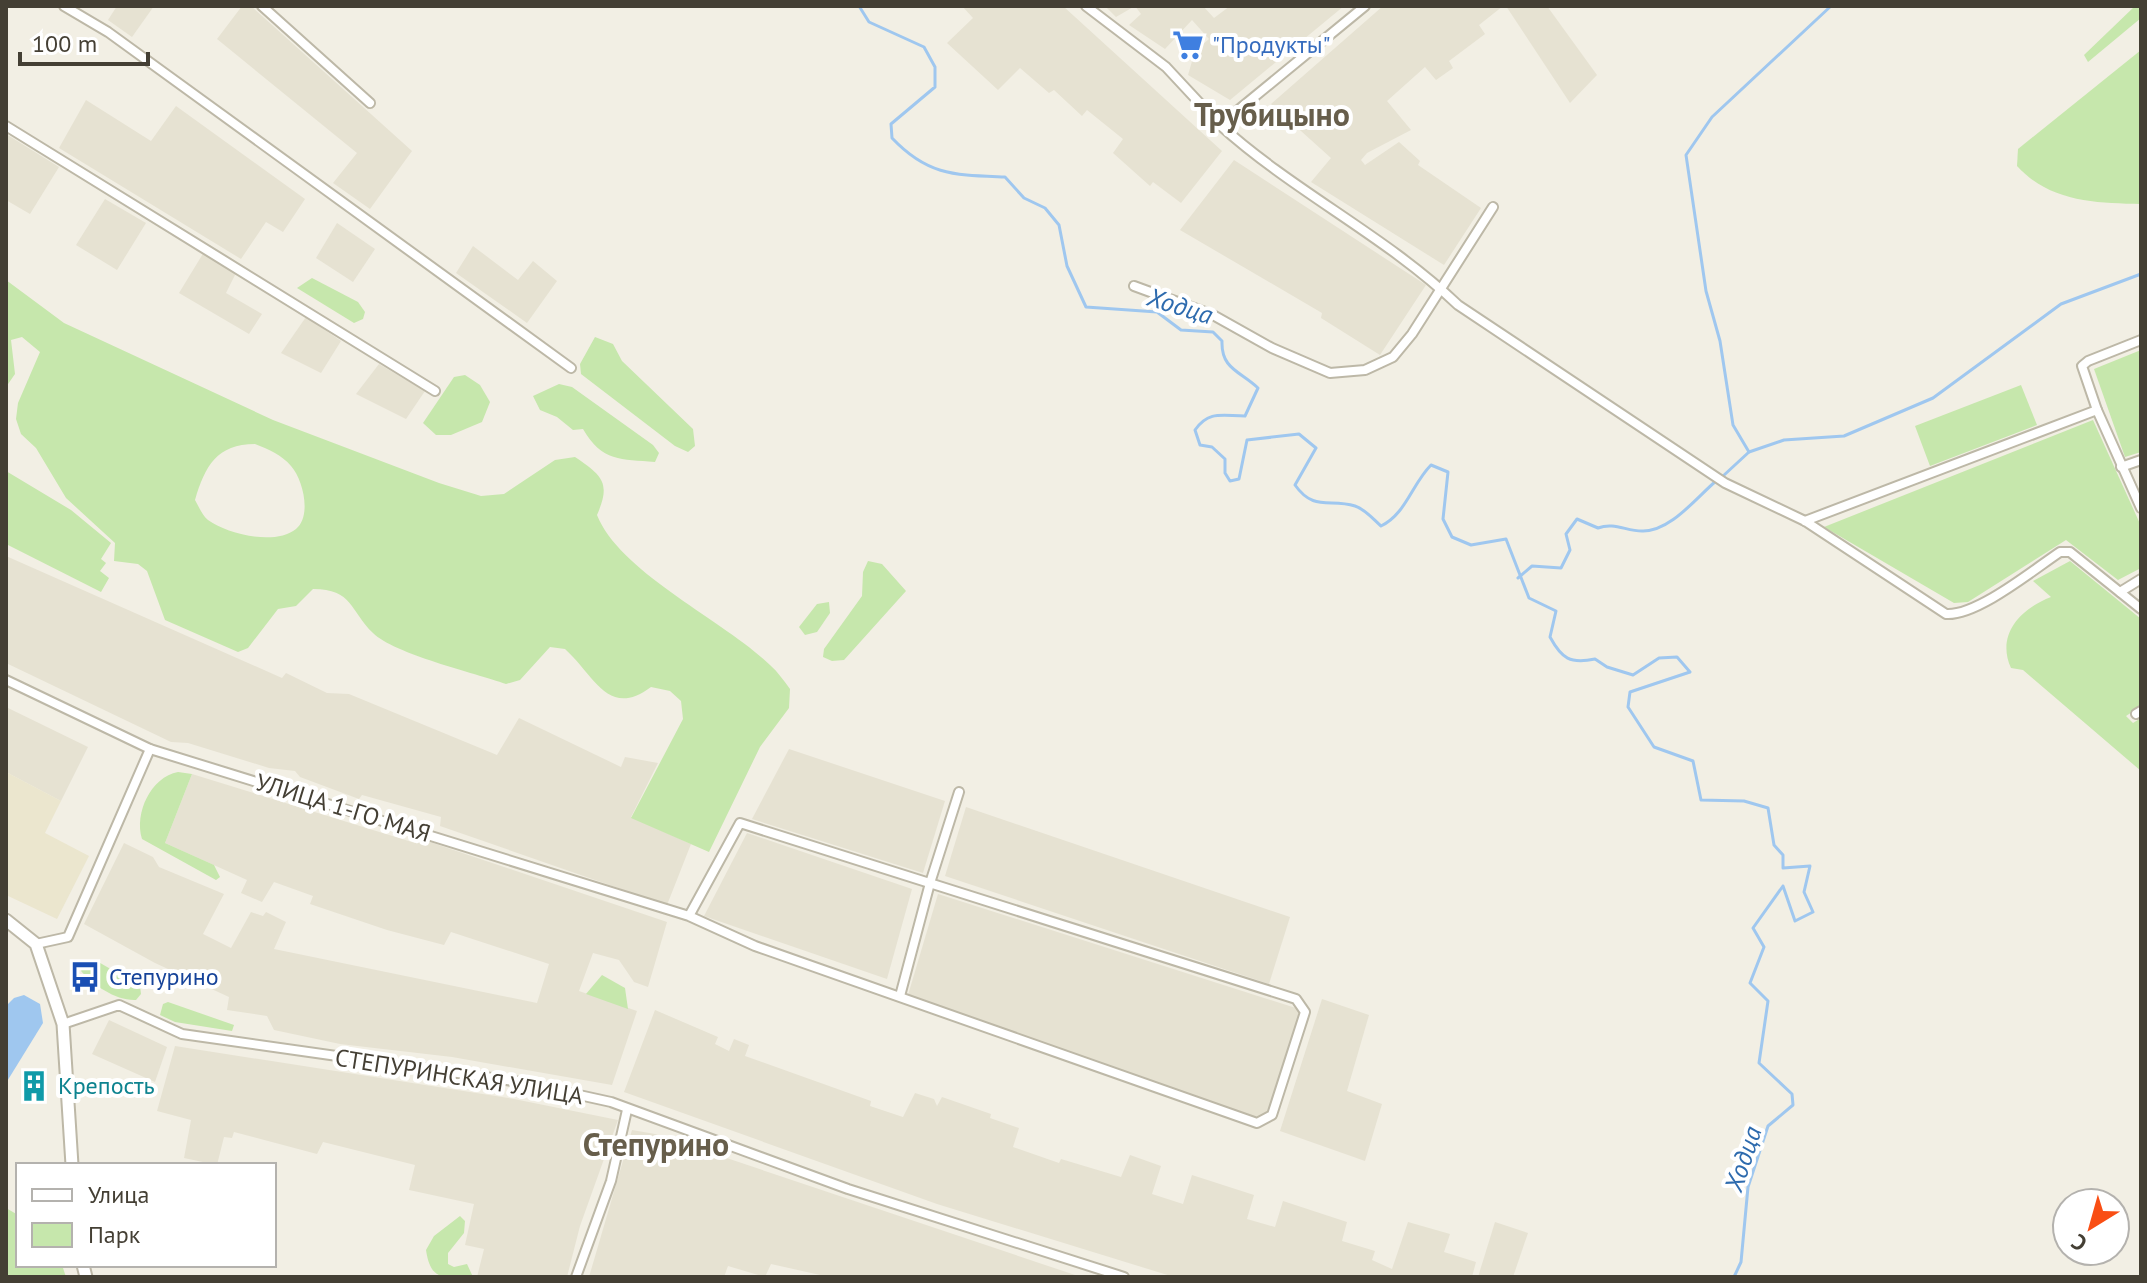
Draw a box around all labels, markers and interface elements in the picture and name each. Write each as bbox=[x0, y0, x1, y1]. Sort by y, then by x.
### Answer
scale bar bbox=[20, 16, 148, 66]
text: 100 m bbox=[32, 28, 97, 59]
supermarket icon: "Продукты" bbox=[1171, 28, 1205, 62]
place label: "Продукты" bbox=[1212, 29, 1331, 60]
district label: Трубицыно bbox=[1194, 93, 1350, 135]
water label: Ходца bbox=[1142, 280, 1217, 331]
street label: УЛИЦА 1-ГО МАЯ bbox=[252, 766, 434, 849]
bus stop icon: Степурино bbox=[68, 960, 102, 994]
place label: Степурино bbox=[109, 961, 219, 992]
street label: СТЕПУРИНСКАЯ УЛИЦА bbox=[333, 1042, 585, 1111]
building icon: Крепость bbox=[17, 1069, 51, 1103]
place label: Крепость bbox=[58, 1070, 155, 1101]
water label: Ходца bbox=[1716, 1122, 1769, 1197]
district label: Степурино bbox=[583, 1123, 729, 1165]
legend bbox=[16, 1163, 276, 1267]
text: Улица bbox=[88, 1179, 149, 1210]
north arrow bbox=[2051, 1187, 2131, 1267]
text: Парк bbox=[88, 1219, 141, 1250]
text: С bbox=[2066, 1228, 2092, 1258]

